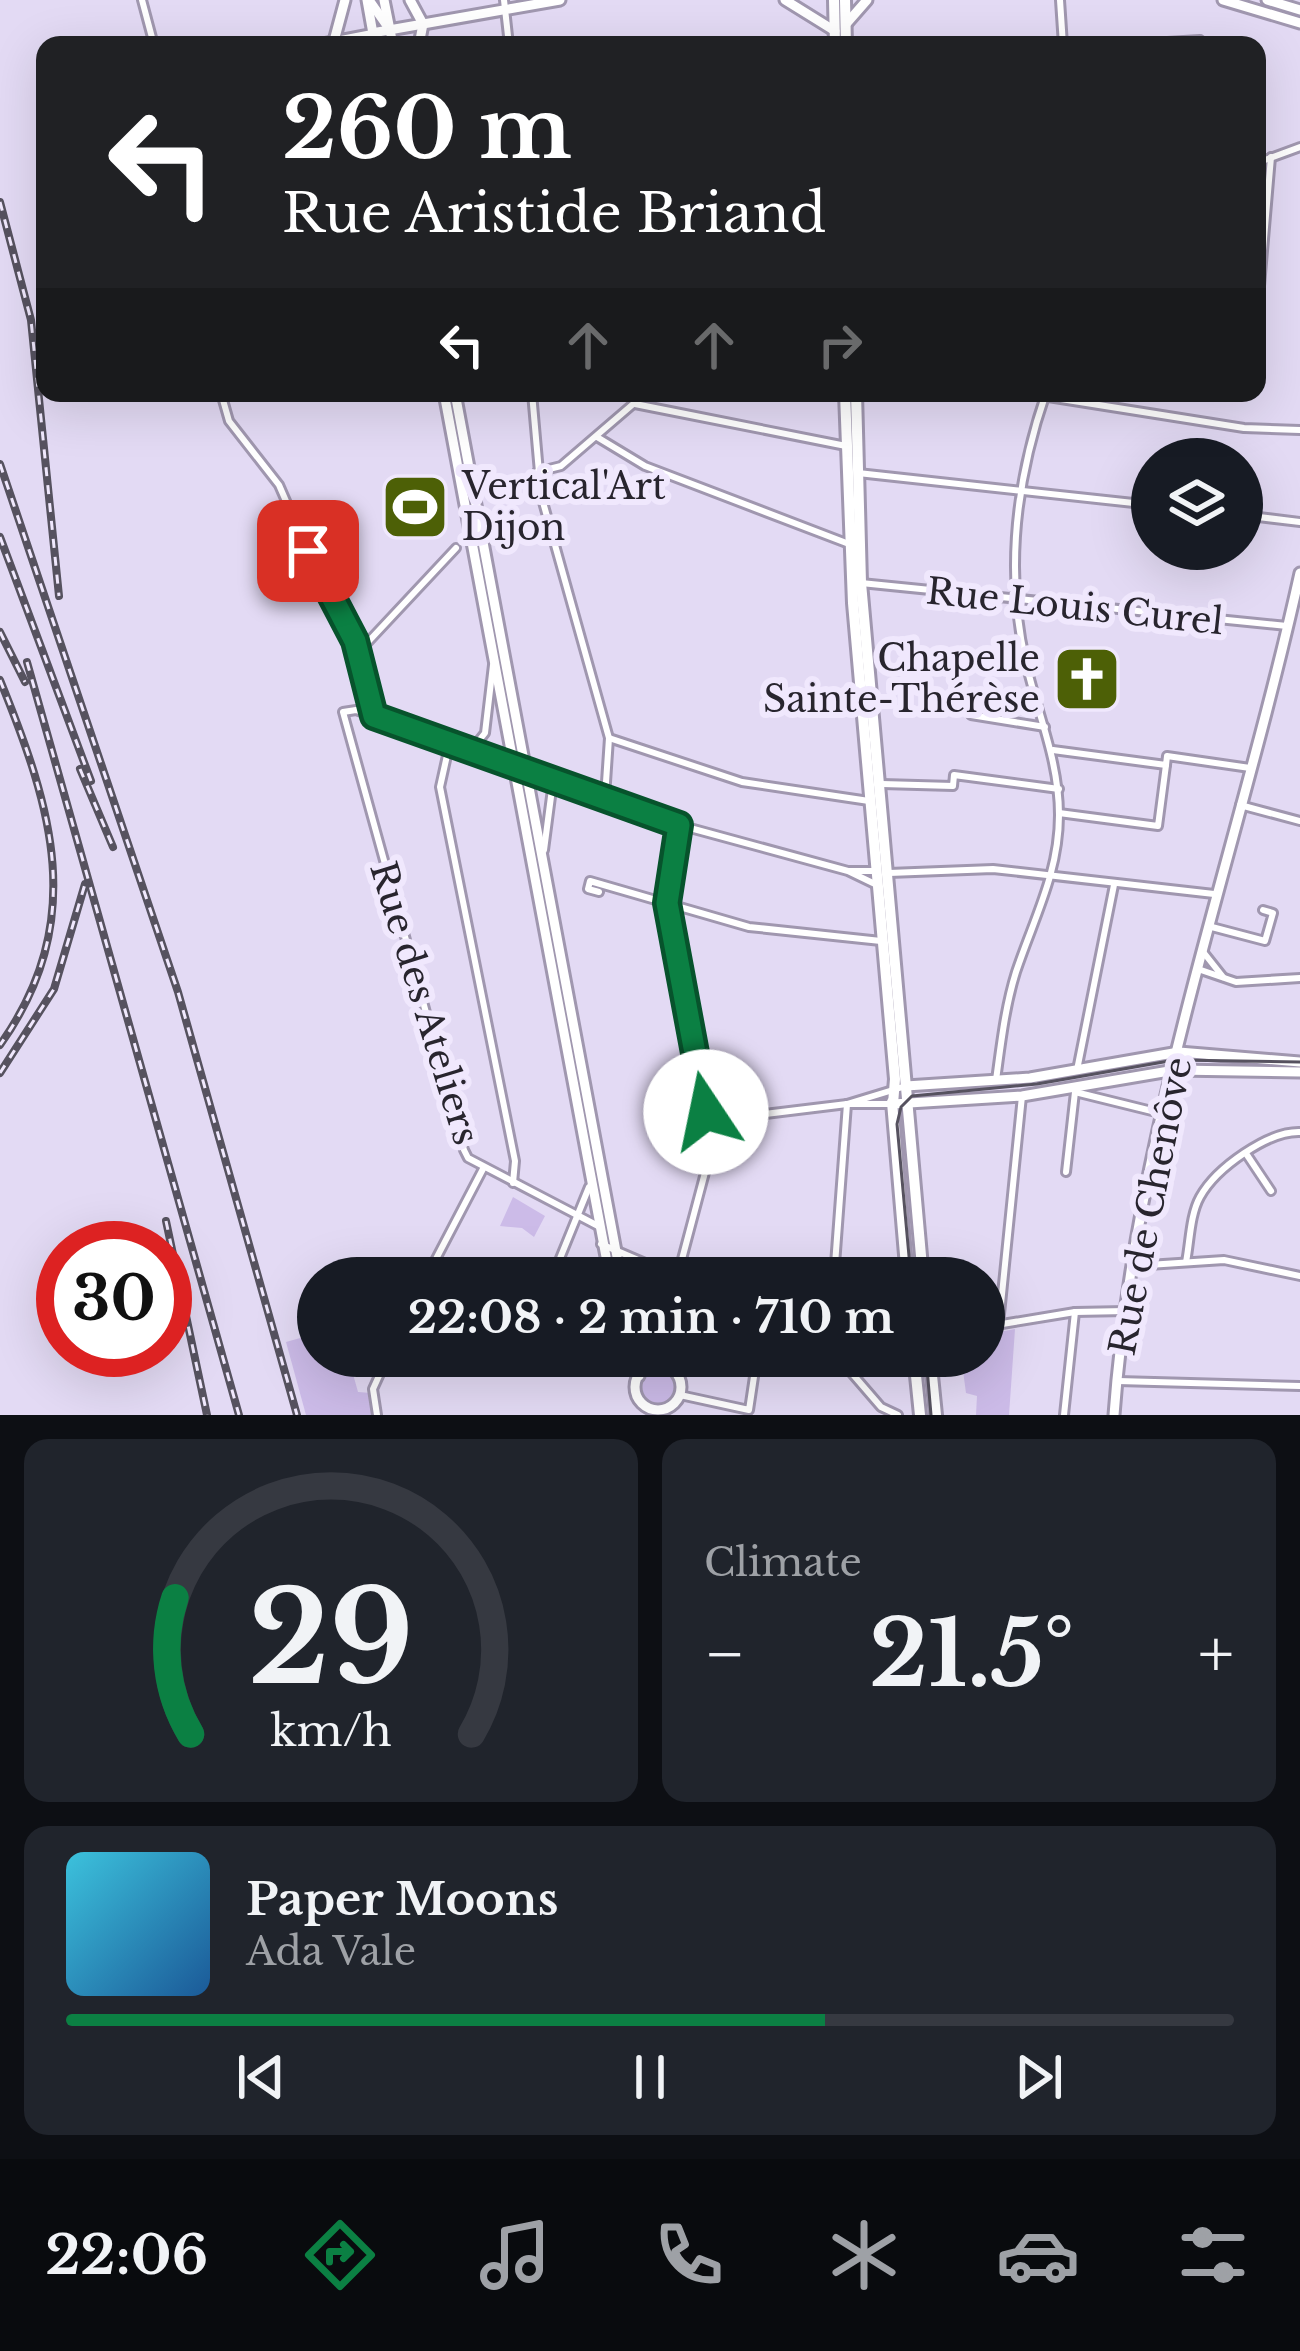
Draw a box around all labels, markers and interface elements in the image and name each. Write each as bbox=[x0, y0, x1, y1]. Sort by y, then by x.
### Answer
text: 260 m bbox=[282, 77, 572, 181]
icon: left bbox=[84, 84, 240, 240]
text: Rue Aristide Briand bbox=[282, 180, 826, 247]
icon: left bbox=[429, 312, 495, 378]
icon: ahead bbox=[555, 312, 621, 378]
icon: ahead bbox=[681, 312, 747, 378]
icon: right bbox=[807, 312, 873, 378]
map controls bbox=[1131, 438, 1263, 570]
button: layers bbox=[1131, 438, 1263, 570]
place label: Vertical'Art Dijon bbox=[461, 464, 666, 550]
sports icon: Vertical'Art Dijon bbox=[380, 472, 450, 542]
pin bbox=[257, 500, 359, 602]
icon: arrive bbox=[275, 518, 341, 584]
street label: Rue Louis Curel bbox=[924, 569, 1226, 644]
place label: Chapelle Sainte-Thérèse bbox=[763, 636, 1040, 722]
church icon: Chapelle Sainte-Thérèse bbox=[1052, 644, 1122, 714]
street label: Rue des Ateliers bbox=[360, 856, 489, 1150]
position arrow bbox=[643, 1049, 769, 1175]
street label: Rue de Chenôve bbox=[1100, 1053, 1201, 1359]
speed limit sign: 30 bbox=[36, 1221, 192, 1377]
text: 22:08 · 2 min · 710 m bbox=[408, 1289, 894, 1345]
text: Climate bbox=[704, 1538, 862, 1587]
text: 29 bbox=[248, 1562, 414, 1717]
text: 21.5° bbox=[869, 1599, 1074, 1710]
text: − bbox=[704, 1613, 746, 1695]
text: + bbox=[1198, 1613, 1234, 1695]
text: km/h bbox=[270, 1703, 392, 1757]
text: Paper Moons bbox=[246, 1871, 558, 1927]
text: Ada Vale bbox=[246, 1927, 416, 1976]
icon: previous bbox=[228, 2044, 294, 2110]
icon: pause bbox=[617, 2044, 683, 2110]
icon: next bbox=[1006, 2044, 1072, 2110]
icon: directions bbox=[298, 2213, 382, 2297]
icon: music bbox=[473, 2213, 557, 2297]
icon: phone bbox=[647, 2213, 731, 2297]
icon: climate bbox=[822, 2213, 906, 2297]
icon: car bbox=[996, 2213, 1080, 2297]
icon: filters bbox=[1171, 2213, 1255, 2297]
text: 22:06 bbox=[45, 2222, 208, 2289]

